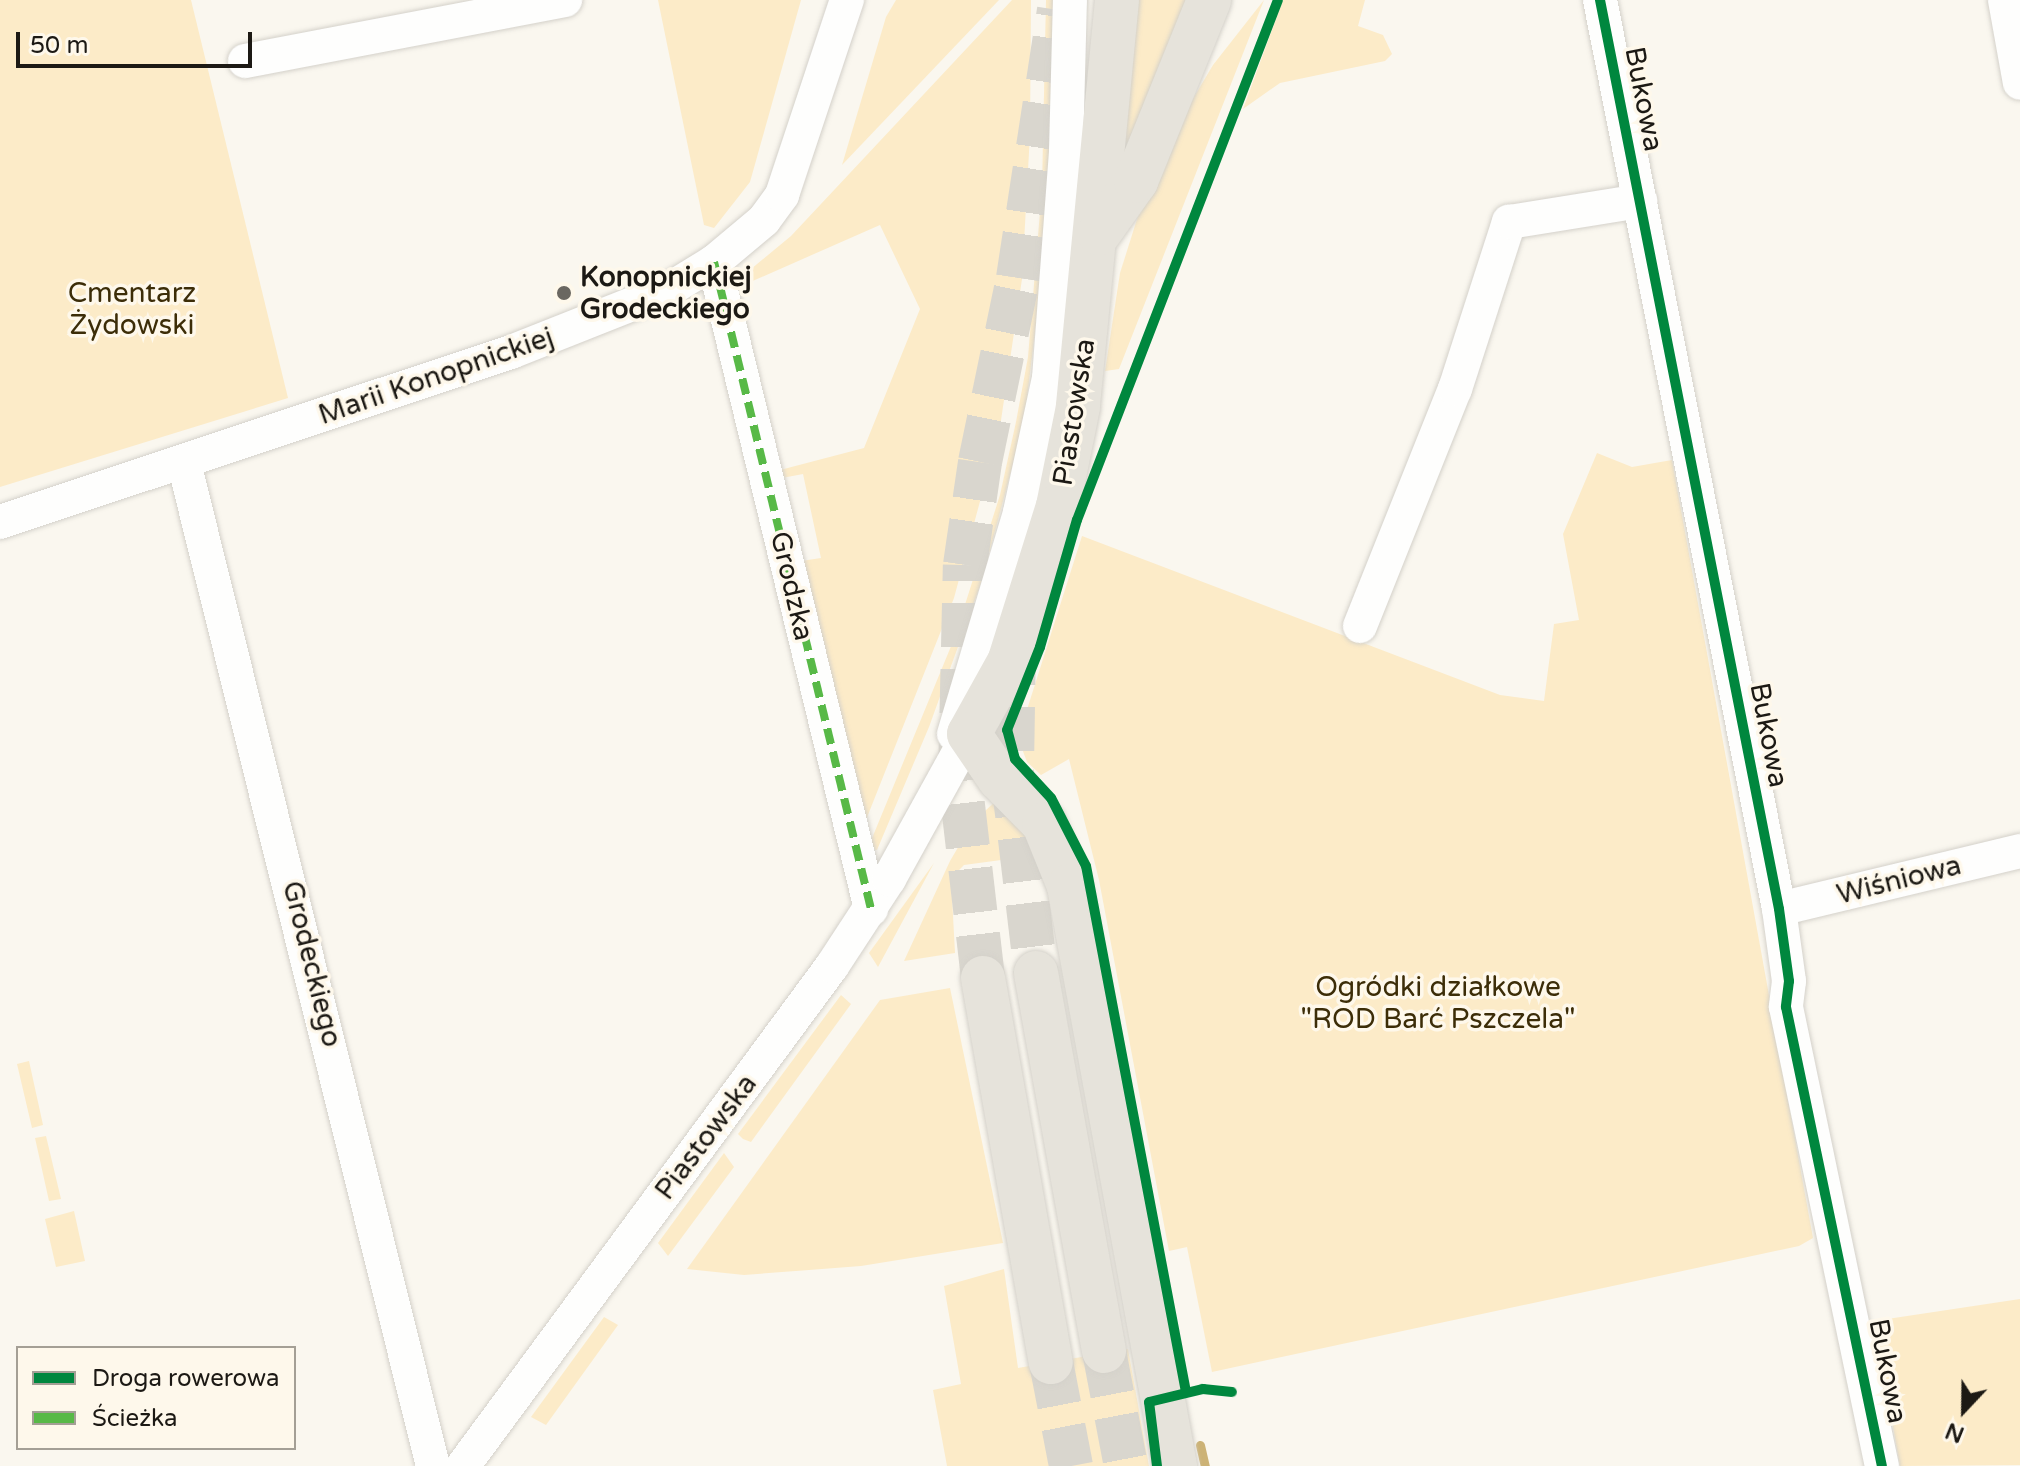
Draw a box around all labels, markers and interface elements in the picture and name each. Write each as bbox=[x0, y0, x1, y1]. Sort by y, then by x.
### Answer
scale bar bbox=[20, 16, 256, 66]
text: 50 m bbox=[30, 31, 88, 60]
street label: Bukowa bbox=[1617, 44, 1671, 154]
place label: Konopnickiej Grodeckiego bbox=[580, 260, 752, 326]
park label: Cmentarz Żydowski bbox=[68, 276, 196, 342]
marker: Konopnickiej Grodeckiego bbox=[555, 284, 573, 302]
street label: Marii Konopnickiej bbox=[314, 320, 558, 432]
street label: Piastowska bbox=[1046, 336, 1102, 488]
street label: Grodzka bbox=[763, 528, 821, 644]
street label: Bukowa bbox=[1742, 680, 1796, 790]
street label: Wiśniowa bbox=[1833, 848, 1965, 912]
street label: Grodeckiego bbox=[275, 878, 349, 1050]
park label: Ogródki działkowe "ROD Barć Pszczela" bbox=[1300, 970, 1576, 1036]
street label: Piastowska bbox=[648, 1068, 764, 1206]
street label: Bukowa bbox=[1861, 1316, 1915, 1426]
legend bbox=[16, 1346, 296, 1450]
text: Droga rowerowa bbox=[92, 1364, 279, 1393]
north arrow bbox=[1924, 1370, 2004, 1450]
text: Ścieżka bbox=[92, 1404, 177, 1433]
text: N bbox=[1942, 1417, 1968, 1448]

